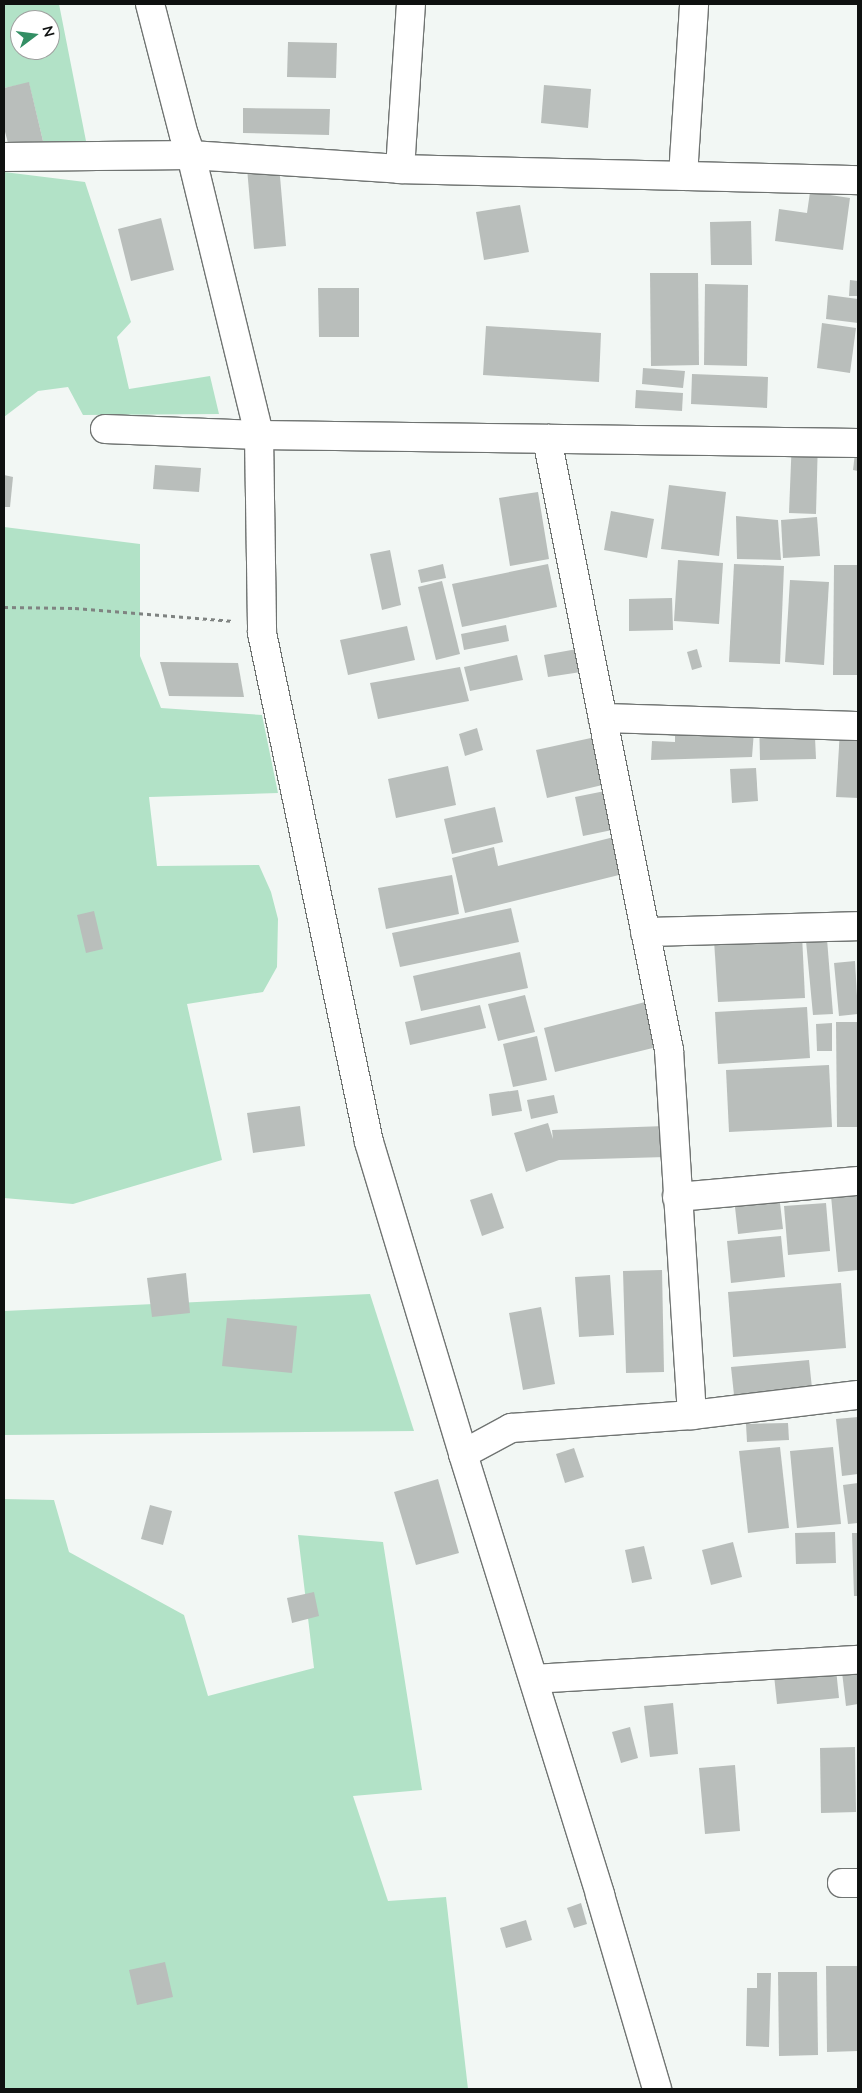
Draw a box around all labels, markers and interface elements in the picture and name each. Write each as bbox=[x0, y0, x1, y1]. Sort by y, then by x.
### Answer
north arrow bbox=[10, 10, 60, 60]
text: N bbox=[39, 24, 59, 39]

